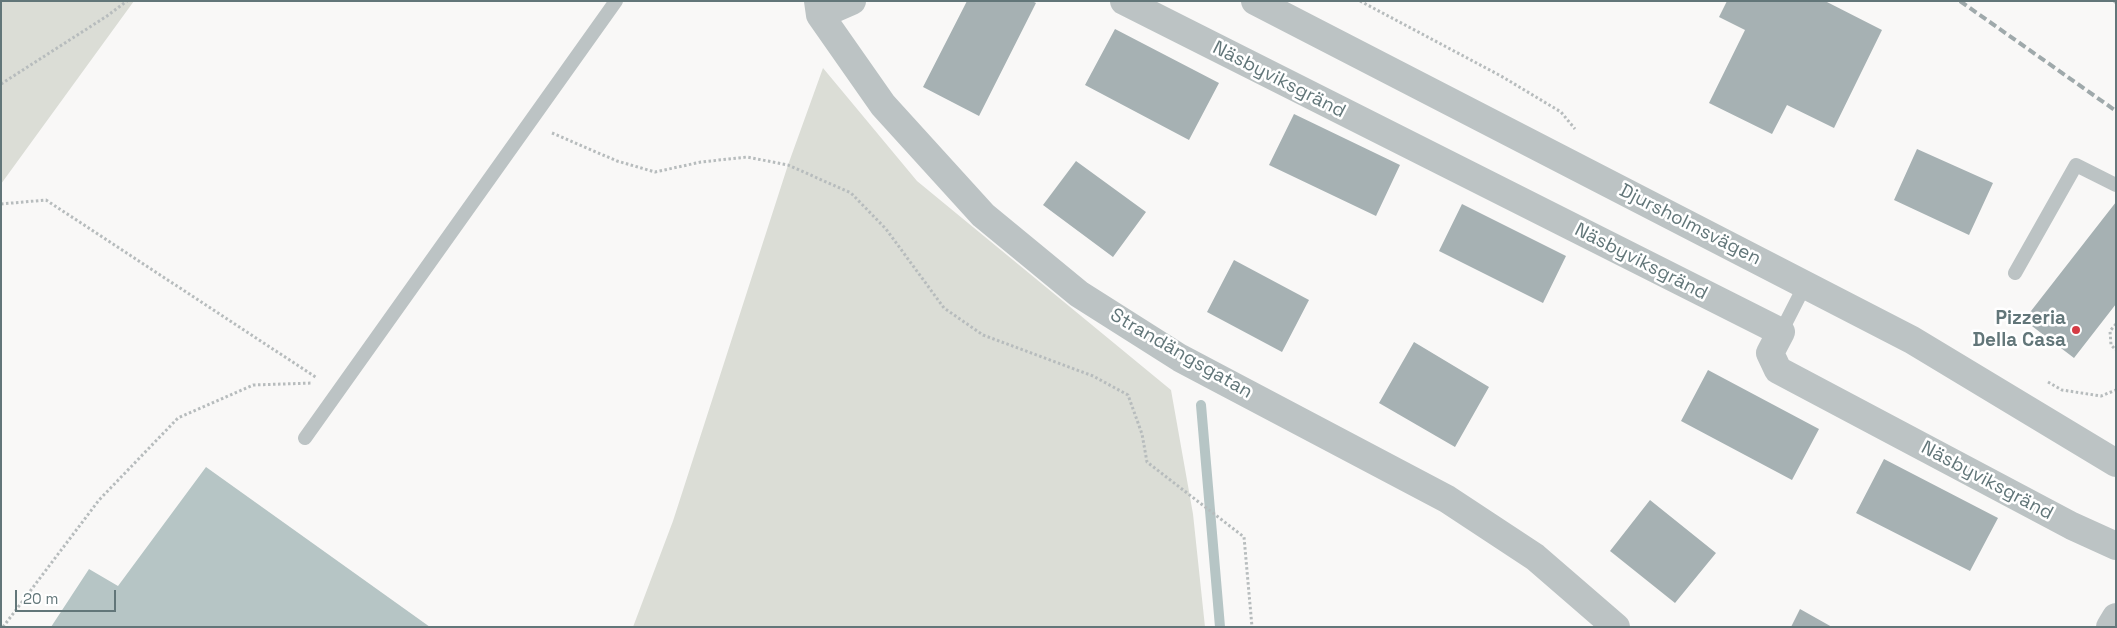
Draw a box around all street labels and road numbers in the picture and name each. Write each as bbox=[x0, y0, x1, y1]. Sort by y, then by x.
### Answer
street label: Näsbyviksgränd bbox=[1209, 37, 1349, 123]
street label: Djursholmsvägen bbox=[1615, 180, 1765, 270]
street label: Näsbyviksgränd bbox=[1571, 219, 1711, 305]
street label: Strandängsgatan bbox=[1106, 304, 1256, 404]
street label: Näsbyviksgränd bbox=[1917, 437, 2057, 525]

